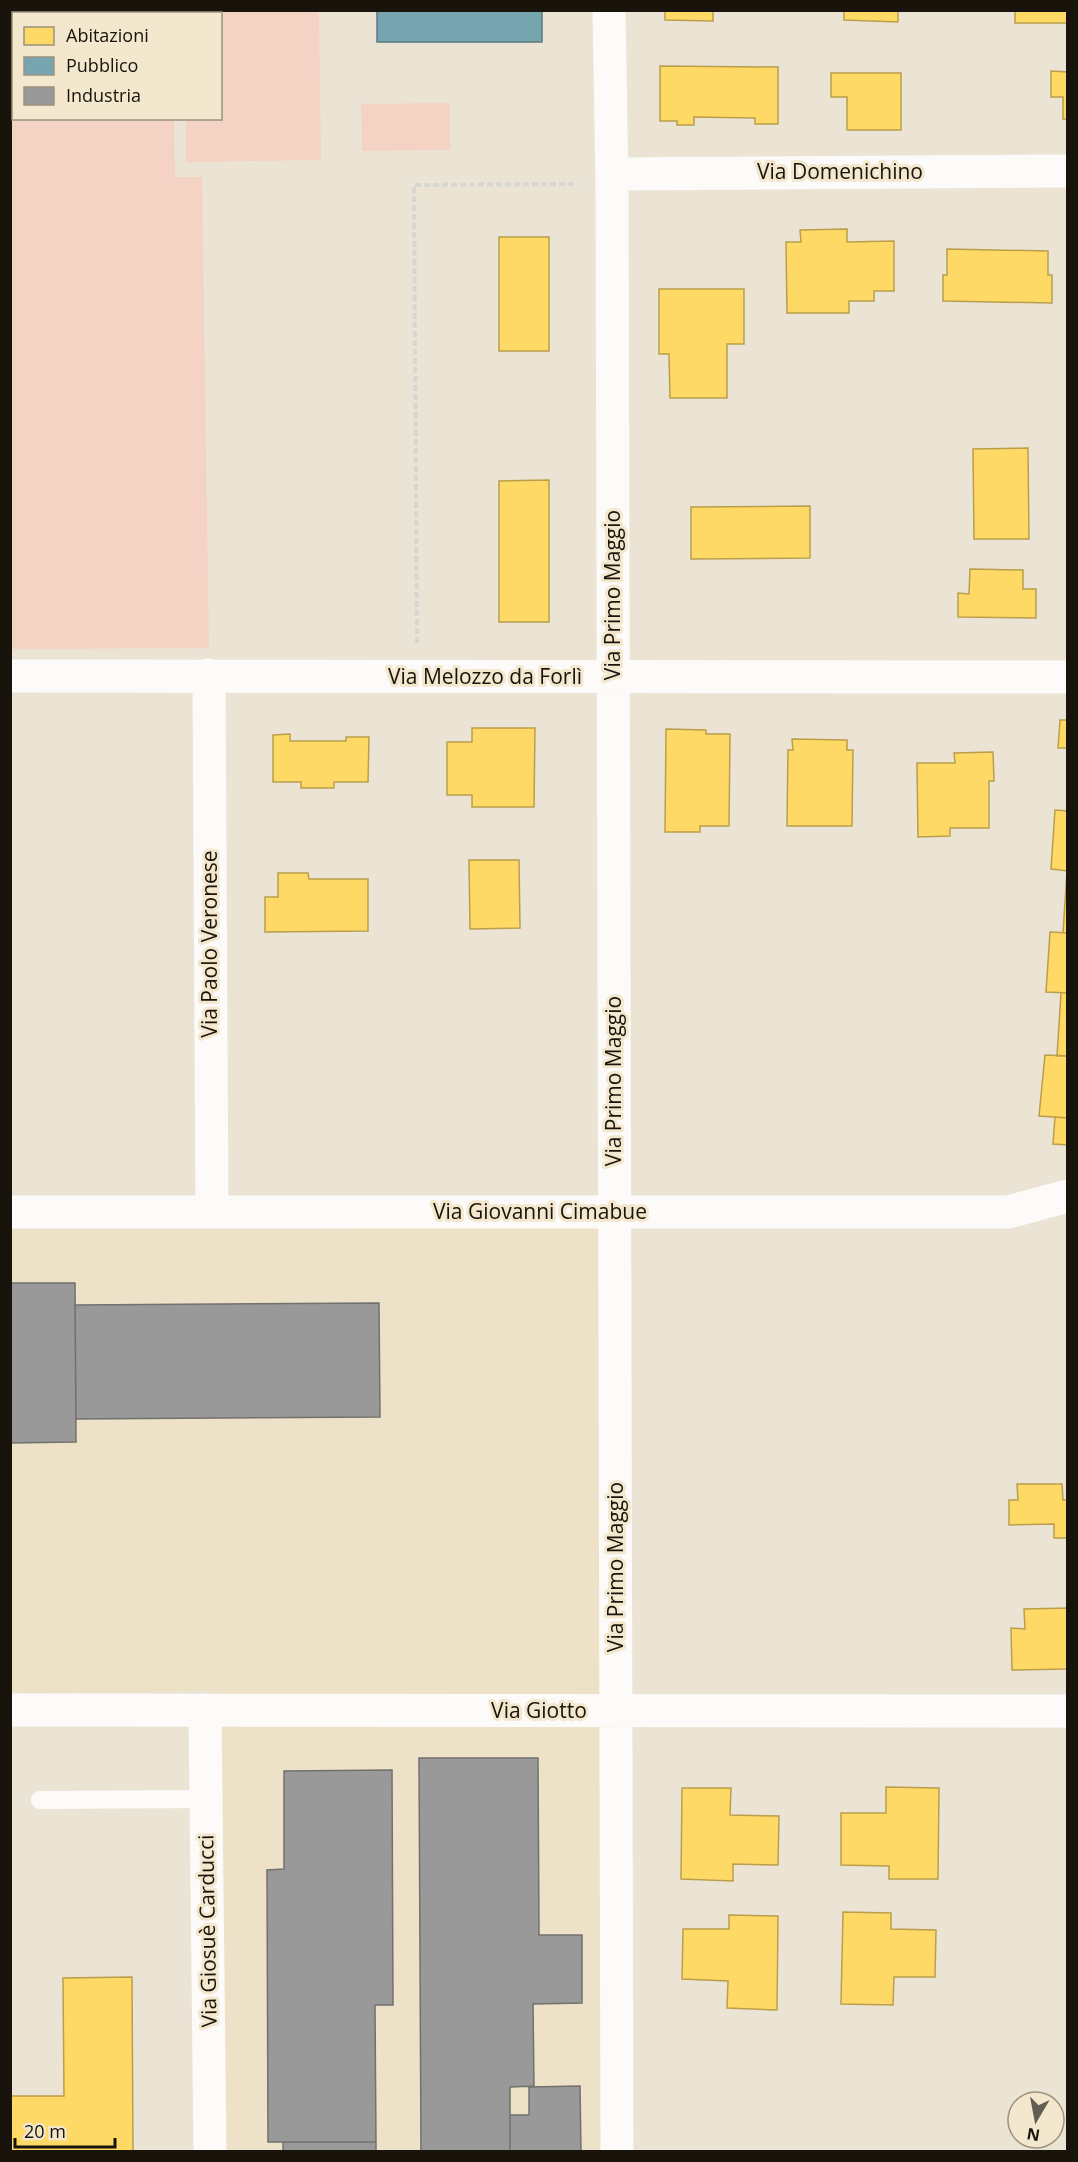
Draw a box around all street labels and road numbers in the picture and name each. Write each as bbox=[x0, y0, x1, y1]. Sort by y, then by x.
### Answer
street label: Via Domenichino bbox=[757, 157, 923, 185]
street label: Via Primo Maggio bbox=[598, 510, 626, 680]
street label: Via Melozzo da Forlì bbox=[388, 662, 582, 690]
street label: Via Paolo Veronese bbox=[195, 850, 223, 1038]
street label: Via Primo Maggio bbox=[599, 996, 627, 1166]
street label: Via Giovanni Cimabue bbox=[433, 1197, 647, 1225]
street label: Via Primo Maggio bbox=[601, 1482, 629, 1652]
street label: Via Giotto bbox=[491, 1696, 587, 1724]
street label: Via Giosuè Carducci bbox=[191, 1834, 223, 2028]

